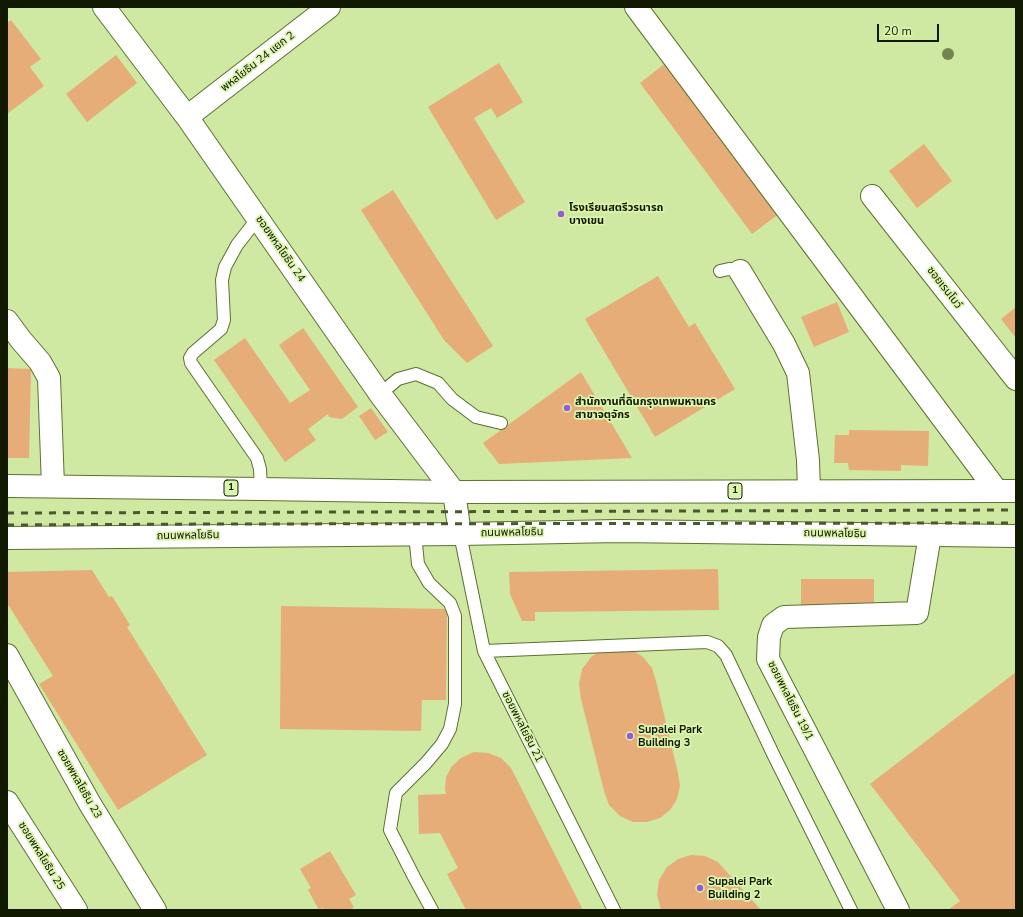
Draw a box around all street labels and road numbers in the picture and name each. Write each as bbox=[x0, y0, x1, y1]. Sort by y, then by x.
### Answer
street label: พหลโยธิน 24 แยก 2 bbox=[218, 29, 298, 95]
street label: ซอยพหลโยธิน 24 bbox=[252, 213, 308, 285]
street label: ซอยเรนโบว์ bbox=[924, 264, 964, 312]
road number: 1 bbox=[224, 480, 238, 496]
road number: 1 bbox=[728, 483, 742, 499]
street label: ถนนพหลโยธิน bbox=[480, 526, 544, 540]
street label: ถนนพหลโยธิน bbox=[803, 527, 867, 541]
street label: ถนนพหลโยธิน bbox=[156, 529, 220, 543]
street label: ซอยพหลโยธิน 19/1 bbox=[764, 659, 816, 743]
street label: ซอยพหลโยธิน 21 bbox=[498, 689, 546, 765]
street label: ซอยพหลโยธิน 23 bbox=[54, 747, 104, 821]
street label: ซอยพหลโยธิน 25 bbox=[15, 820, 67, 892]

